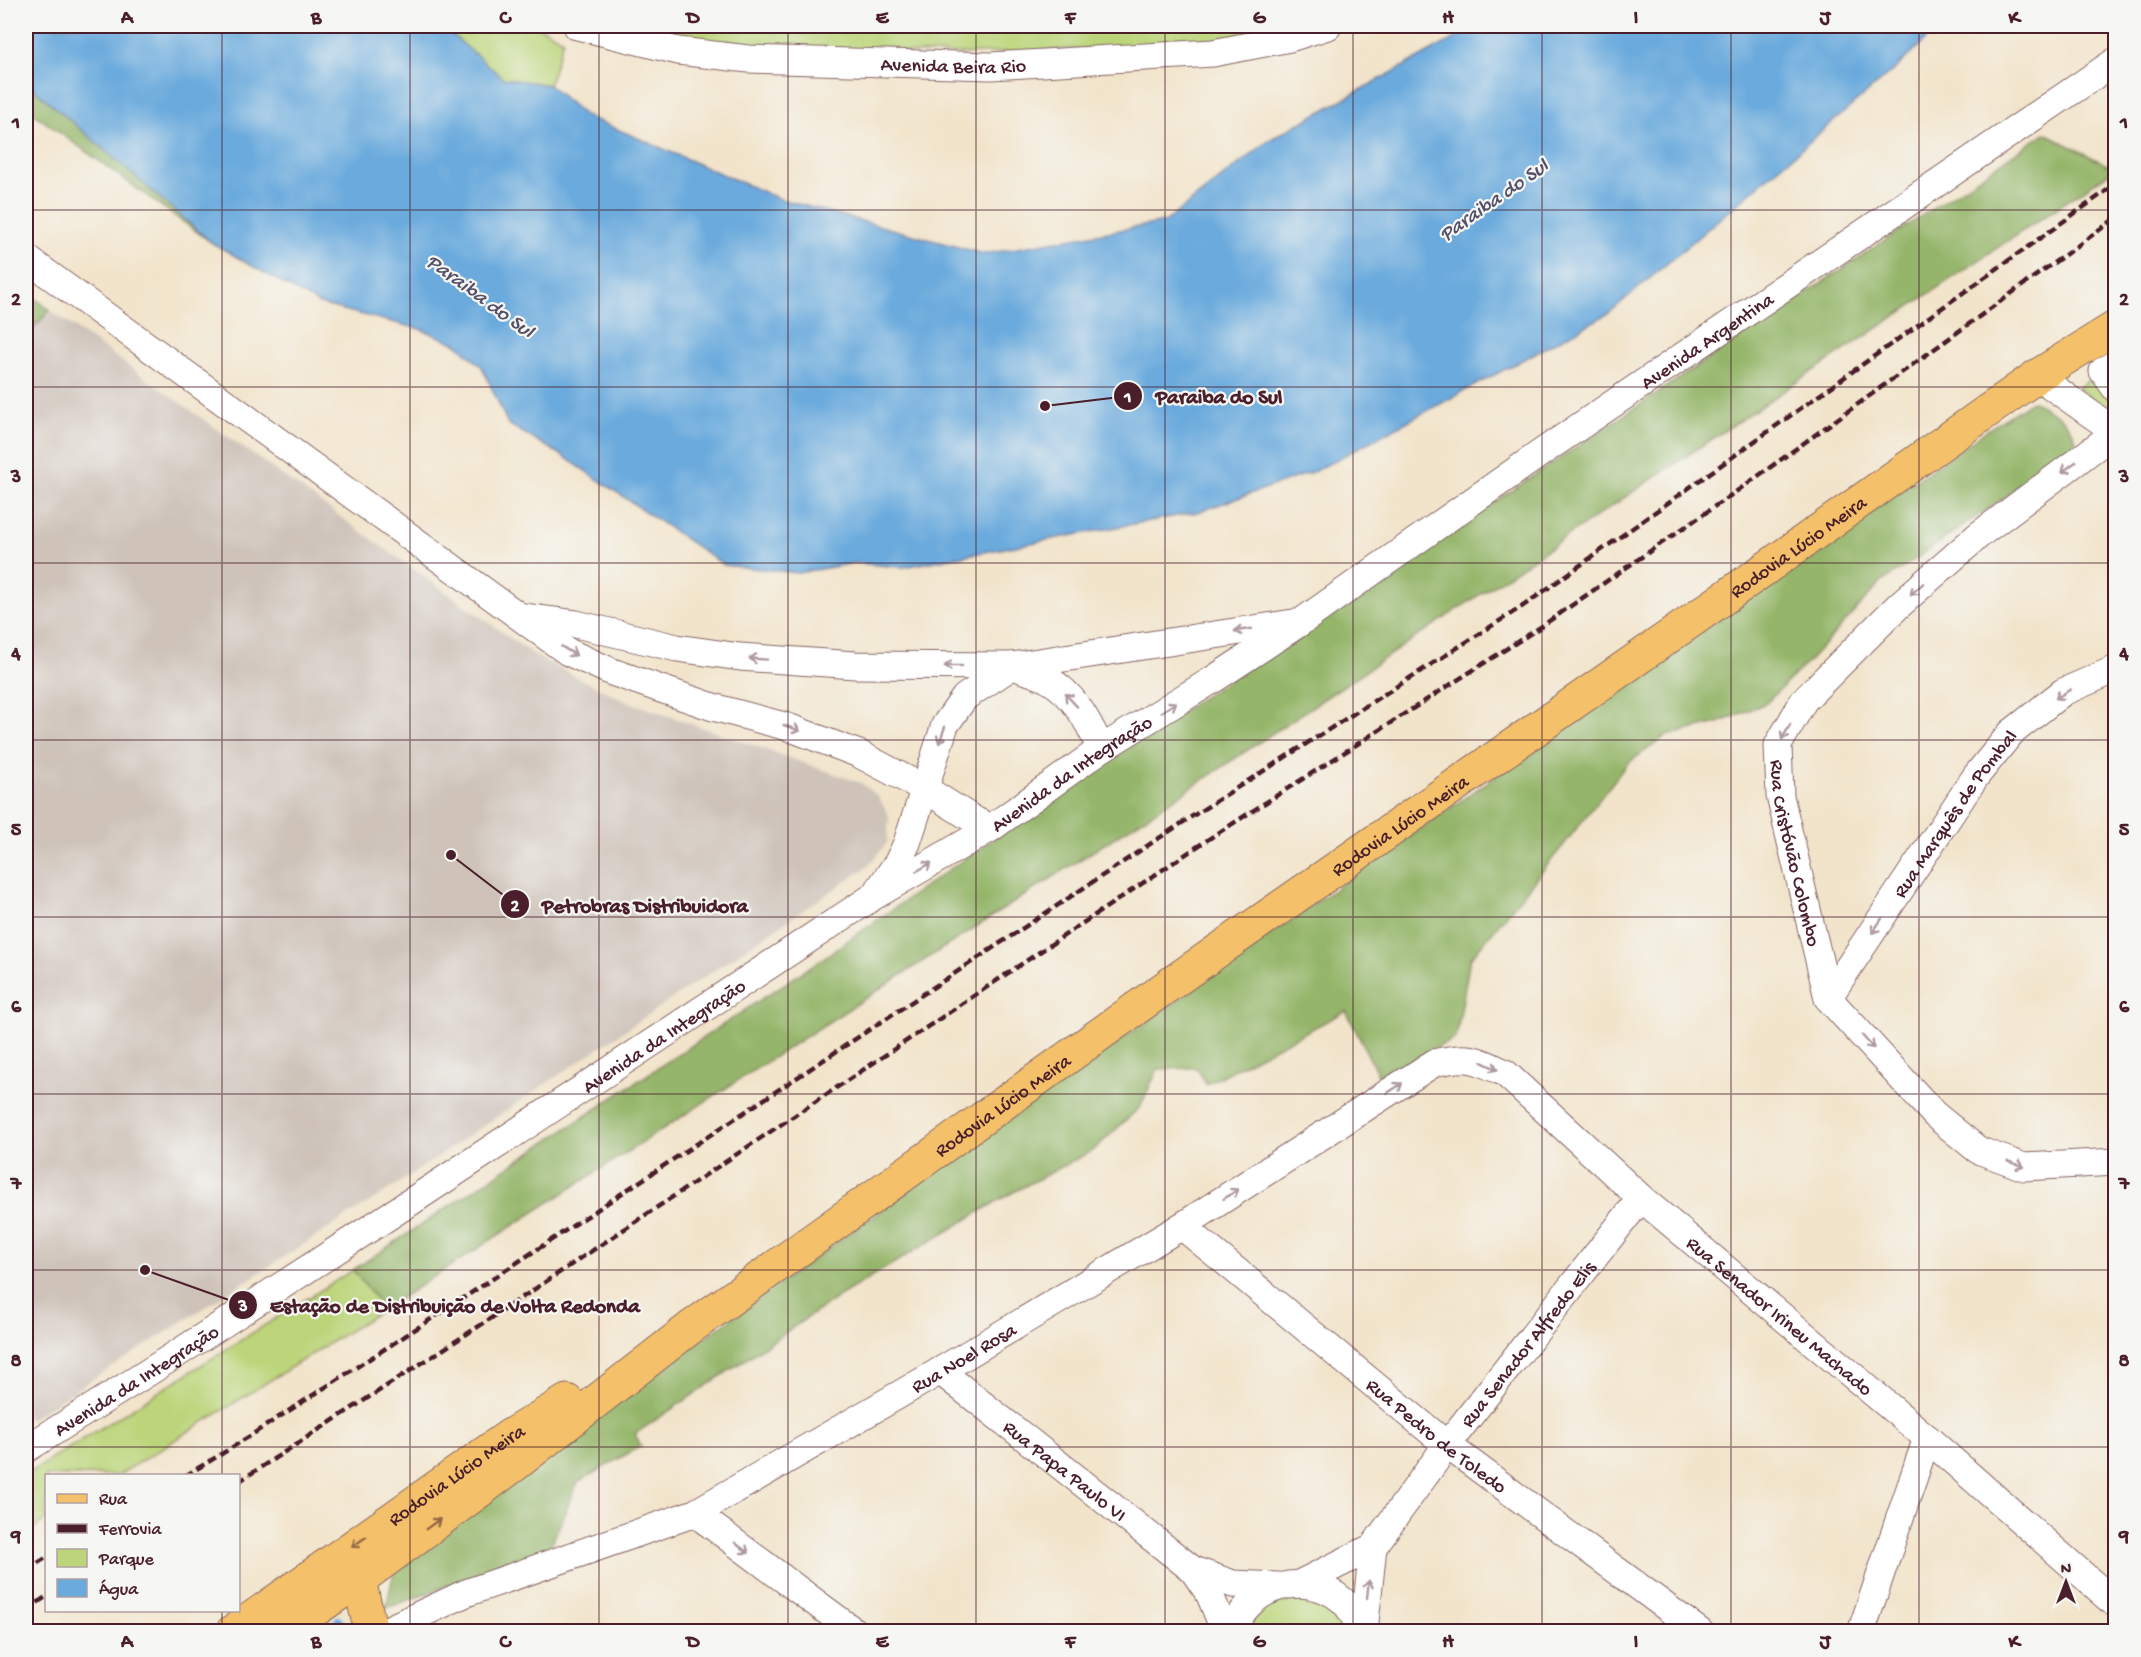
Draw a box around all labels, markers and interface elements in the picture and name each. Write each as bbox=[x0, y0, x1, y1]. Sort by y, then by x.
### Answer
text: A bbox=[120, 8, 135, 31]
text: B bbox=[310, 8, 322, 31]
text: C bbox=[499, 8, 513, 31]
text: D bbox=[684, 8, 700, 31]
text: E bbox=[876, 8, 890, 31]
text: F bbox=[1064, 8, 1077, 31]
text: G bbox=[1253, 8, 1267, 31]
text: H bbox=[1442, 8, 1454, 31]
text: I bbox=[1634, 8, 1639, 31]
text: J bbox=[1819, 8, 1832, 31]
text: K bbox=[2007, 8, 2022, 31]
street label: Avenida Beira Rio bbox=[880, 55, 1027, 81]
text: 1 bbox=[11, 113, 20, 136]
text: 1 bbox=[2119, 113, 2128, 136]
water label: Paraiba do Sul bbox=[1436, 154, 1555, 249]
water label: Paraiba do Sul bbox=[420, 250, 539, 346]
street label: Avenida Argentina bbox=[1638, 289, 1780, 396]
text: 2 bbox=[11, 290, 21, 313]
text: 2 bbox=[2119, 290, 2129, 313]
callout: Paraiba do Sul bbox=[1113, 376, 1294, 415]
text: Paraiba do Sul bbox=[1154, 387, 1283, 412]
text: 1 bbox=[1123, 388, 1132, 409]
one-way arrow bbox=[2061, 461, 2077, 474]
text: 3 bbox=[10, 467, 21, 490]
text: 3 bbox=[2118, 467, 2129, 490]
street label: Rodovia Lúcio Meira bbox=[1727, 492, 1873, 605]
one-way arrow bbox=[1910, 582, 1925, 596]
one-way arrow bbox=[1233, 624, 1253, 635]
text: 4 bbox=[10, 644, 21, 667]
text: 4 bbox=[2118, 644, 2129, 667]
one-way arrow bbox=[560, 645, 577, 657]
one-way arrow bbox=[749, 653, 769, 664]
one-way arrow bbox=[944, 660, 964, 672]
one-way arrow bbox=[2054, 687, 2071, 700]
one-way arrow bbox=[1064, 693, 1078, 708]
one-way arrow bbox=[1160, 701, 1177, 713]
street label: Avenida da Integração bbox=[988, 712, 1158, 839]
one-way arrow bbox=[1780, 723, 1792, 740]
one-way arrow bbox=[782, 724, 801, 735]
one-way arrow bbox=[935, 725, 946, 743]
street label: Rua Marquês de Pombal bbox=[1890, 727, 2024, 903]
street label: Rua Cristóvão Colombo bbox=[1764, 760, 1823, 949]
street label: Rodovia Lúcio Meira bbox=[1328, 771, 1475, 883]
text: 5 bbox=[11, 820, 22, 843]
text: 5 bbox=[2119, 820, 2130, 843]
one-way arrow bbox=[916, 860, 933, 872]
callout: Petrobras Distribuidora bbox=[500, 885, 760, 924]
text: Petrobras Distribuidora bbox=[541, 896, 750, 921]
text: 2 bbox=[511, 897, 520, 918]
one-way arrow bbox=[1871, 917, 1883, 933]
street label: Avenida da Integração bbox=[579, 976, 751, 1100]
text: 6 bbox=[11, 997, 22, 1020]
text: 6 bbox=[2119, 997, 2130, 1020]
one-way arrow bbox=[1861, 1034, 1875, 1049]
street label: Rodovia Lúcio Meira bbox=[932, 1050, 1077, 1164]
one-way arrow bbox=[1481, 1060, 1499, 1072]
one-way arrow bbox=[1386, 1082, 1403, 1094]
one-way arrow bbox=[2006, 1159, 2024, 1170]
text: 7 bbox=[10, 1174, 23, 1197]
text: 7 bbox=[2118, 1174, 2131, 1197]
one-way arrow bbox=[1223, 1188, 1239, 1200]
street label: Rua Senador Irineu Machado bbox=[1680, 1233, 1876, 1402]
street label: Rua Senador Alfredo Elis bbox=[1457, 1257, 1603, 1433]
callout: Estação de Distribuição de Volta Redonda bbox=[228, 1285, 652, 1324]
text: Estação de Distribuição de Volta Redonda bbox=[270, 1296, 641, 1321]
text: 3 bbox=[237, 1297, 248, 1318]
street label: Rua Noel Rosa bbox=[908, 1319, 1022, 1400]
street label: Avenida da Integração bbox=[51, 1322, 224, 1443]
text: 8 bbox=[11, 1351, 22, 1374]
text: 8 bbox=[2119, 1351, 2130, 1374]
street label: Rua Pedro de Toledo bbox=[1360, 1375, 1510, 1500]
street label: Rua Papa Paulo VI bbox=[997, 1417, 1130, 1528]
street label: Rodovia Lúcio Meira bbox=[385, 1421, 531, 1533]
legend bbox=[45, 1474, 240, 1612]
text: Rua bbox=[99, 1490, 128, 1511]
one-way arrow bbox=[425, 1518, 441, 1531]
text: Ferrovia bbox=[98, 1520, 162, 1541]
text: 9 bbox=[10, 1527, 21, 1550]
text: 9 bbox=[2118, 1527, 2129, 1550]
one-way arrow bbox=[351, 1536, 367, 1549]
one-way arrow bbox=[734, 1541, 750, 1554]
text: Parque bbox=[98, 1550, 155, 1571]
north arrow bbox=[2036, 1552, 2096, 1612]
text: N bbox=[2061, 1561, 2072, 1580]
text: Água bbox=[99, 1579, 139, 1601]
one-way arrow bbox=[1363, 1580, 1374, 1600]
text: A bbox=[120, 1632, 135, 1655]
text: B bbox=[310, 1632, 322, 1655]
text: C bbox=[499, 1632, 513, 1655]
text: D bbox=[684, 1632, 700, 1655]
text: E bbox=[876, 1632, 890, 1655]
text: F bbox=[1064, 1632, 1077, 1655]
text: G bbox=[1253, 1632, 1267, 1655]
text: H bbox=[1442, 1632, 1454, 1655]
text: I bbox=[1634, 1632, 1639, 1655]
text: J bbox=[1819, 1632, 1832, 1655]
text: K bbox=[2007, 1632, 2022, 1655]

